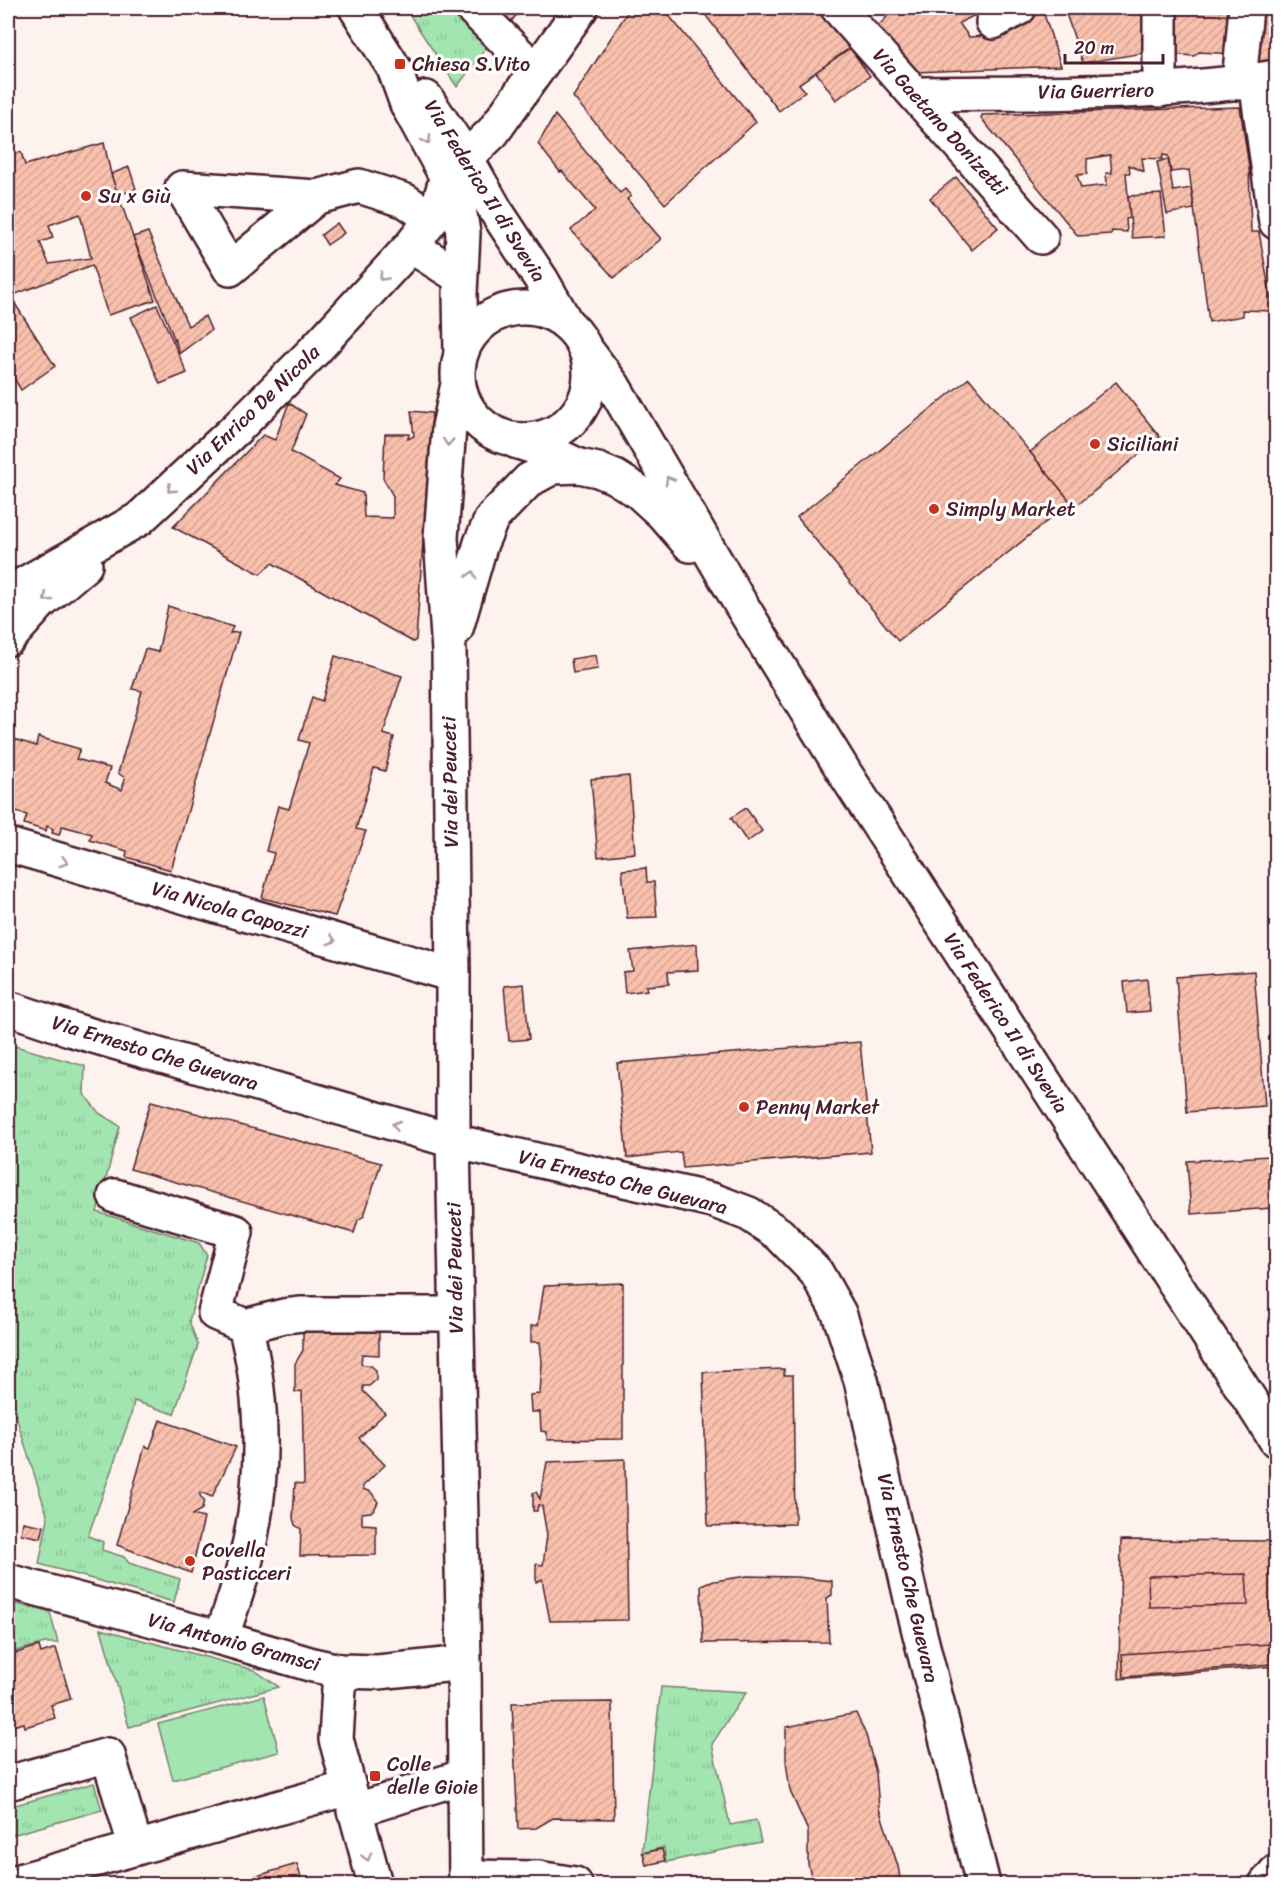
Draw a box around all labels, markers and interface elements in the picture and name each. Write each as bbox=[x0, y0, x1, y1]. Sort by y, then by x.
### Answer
scale bar bbox=[1065, 27, 1162, 65]
text: 20 m bbox=[1074, 32, 1114, 64]
street label: Via Gaetano Donizetti bbox=[864, 40, 1017, 205]
place label: Chiesa S.Vito bbox=[412, 47, 530, 82]
marker: Chiesa S.Vito bbox=[393, 57, 407, 71]
street label: Via Guerriero bbox=[1038, 72, 1154, 110]
street label: Via Federico II di Svevia bbox=[414, 93, 556, 289]
one-way arrow bbox=[420, 134, 431, 144]
place label: Su x Giù bbox=[98, 179, 171, 214]
marker: Su x Giù bbox=[79, 189, 93, 203]
one-way arrow bbox=[379, 270, 390, 281]
street label: Via Enrico De Nicola bbox=[177, 335, 329, 484]
place label: Siciliani bbox=[1107, 427, 1180, 462]
one-way arrow bbox=[442, 437, 455, 446]
marker: Siciliani bbox=[1088, 437, 1102, 451]
one-way arrow bbox=[665, 476, 676, 486]
one-way arrow bbox=[168, 482, 178, 493]
place label: Simply Market bbox=[946, 492, 1076, 527]
marker: Simply Market bbox=[927, 502, 941, 516]
one-way arrow bbox=[465, 570, 477, 581]
one-way arrow bbox=[43, 591, 54, 602]
street label: Via dei Peuceti bbox=[431, 715, 469, 848]
one-way arrow bbox=[58, 855, 69, 867]
street label: Via Nicola Capozzi bbox=[148, 871, 314, 949]
street label: Via Federico II di Svevia bbox=[934, 925, 1078, 1121]
one-way arrow bbox=[326, 933, 336, 945]
street label: Via Ernesto Che Guevara bbox=[47, 1005, 263, 1101]
place label: Penny Market bbox=[756, 1090, 880, 1125]
marker: Penny Market bbox=[737, 1100, 751, 1114]
one-way arrow bbox=[392, 1120, 402, 1132]
street label: Via Ernesto Che Guevara bbox=[515, 1139, 731, 1225]
street label: Via dei Peuceti bbox=[436, 1201, 474, 1334]
street label: Via Ernesto Che Guevara bbox=[867, 1470, 949, 1686]
place label: Covella Pasticceri bbox=[202, 1533, 292, 1591]
marker: Covella Pasticceri bbox=[183, 1554, 197, 1568]
street label: Via Antonio Gramsci bbox=[144, 1602, 325, 1682]
place label: Colle delle Gioie bbox=[387, 1747, 478, 1805]
marker: Colle delle Gioie bbox=[368, 1769, 382, 1783]
one-way arrow bbox=[360, 1851, 372, 1862]

